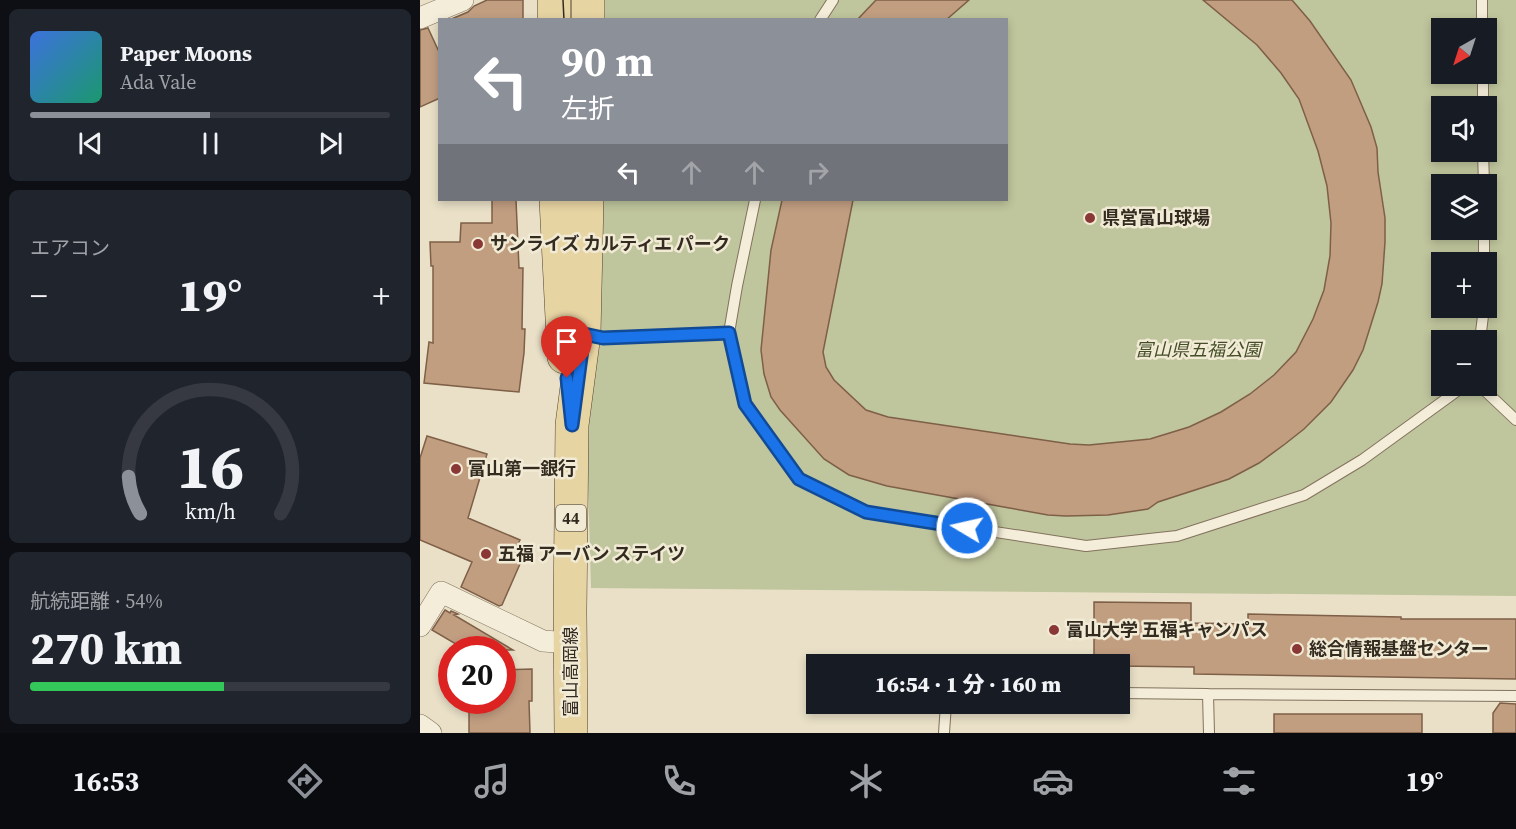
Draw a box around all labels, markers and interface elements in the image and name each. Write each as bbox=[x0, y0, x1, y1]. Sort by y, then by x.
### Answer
north arrow bbox=[1431, 18, 1497, 84]
map controls bbox=[1431, 18, 1497, 396]
text: 90 m bbox=[561, 32, 654, 90]
text: Paper Moons bbox=[120, 38, 252, 68]
icon: left bbox=[462, 42, 540, 120]
text: Ada Vale bbox=[120, 68, 196, 96]
text: 左折 bbox=[561, 90, 615, 127]
button: sound bbox=[1431, 96, 1497, 162]
icon: previous bbox=[74, 127, 107, 160]
icon: pause bbox=[194, 127, 227, 160]
icon: next bbox=[314, 127, 347, 160]
icon: left bbox=[612, 156, 645, 189]
icon: ahead bbox=[675, 156, 708, 189]
icon: ahead bbox=[738, 156, 771, 189]
icon: right bbox=[801, 156, 834, 189]
button: layers bbox=[1431, 174, 1497, 240]
place label: 県営富山球場 bbox=[1102, 205, 1210, 230]
marker: 県営富山球場 bbox=[1083, 211, 1097, 225]
place label: サンライズ カルティエ パーク bbox=[490, 231, 730, 256]
text: エアコン bbox=[30, 234, 110, 262]
marker: サンライズ カルティエ パーク bbox=[471, 237, 485, 251]
button: + bbox=[1431, 252, 1497, 318]
text: 19° bbox=[178, 264, 242, 326]
text: − bbox=[30, 273, 48, 318]
text: + bbox=[372, 273, 390, 318]
pin bbox=[541, 316, 592, 378]
icon: arrive bbox=[550, 325, 583, 358]
button: − bbox=[1431, 330, 1497, 396]
park label: 富山県五福公園 bbox=[1135, 337, 1264, 362]
text: 16 bbox=[176, 423, 244, 509]
place label: 富山第一銀行 bbox=[468, 456, 576, 481]
marker: 富山第一銀行 bbox=[449, 462, 463, 476]
position arrow bbox=[935, 496, 999, 560]
text: km/h bbox=[184, 497, 236, 526]
road number: 44 bbox=[556, 505, 586, 531]
place label: 五福 アーバン ステイツ bbox=[498, 541, 685, 566]
marker: 五福 アーバン ステイツ bbox=[479, 547, 493, 561]
text: 航続距離 · 54% bbox=[30, 587, 163, 615]
text: 270 km bbox=[30, 617, 182, 679]
place label: 富山大学 五福キャンパス bbox=[1066, 617, 1268, 642]
marker: 富山大学 五福キャンパス bbox=[1047, 623, 1061, 637]
street label: 富山高岡線 bbox=[558, 627, 583, 717]
speed limit sign: 20 bbox=[438, 636, 516, 714]
place label: 総合情報基盤センター bbox=[1309, 636, 1489, 661]
marker: 総合情報基盤センター bbox=[1290, 642, 1304, 656]
text: 16:54 · 1 分 · 160 m bbox=[875, 669, 1061, 699]
icon: directions bbox=[284, 760, 326, 802]
icon: music bbox=[471, 760, 513, 802]
icon: phone bbox=[658, 760, 700, 802]
icon: climate bbox=[845, 760, 887, 802]
icon: car bbox=[1032, 760, 1074, 802]
icon: filters bbox=[1218, 760, 1260, 802]
text: 16:53 bbox=[72, 763, 139, 800]
text: 19° bbox=[1405, 763, 1443, 800]

